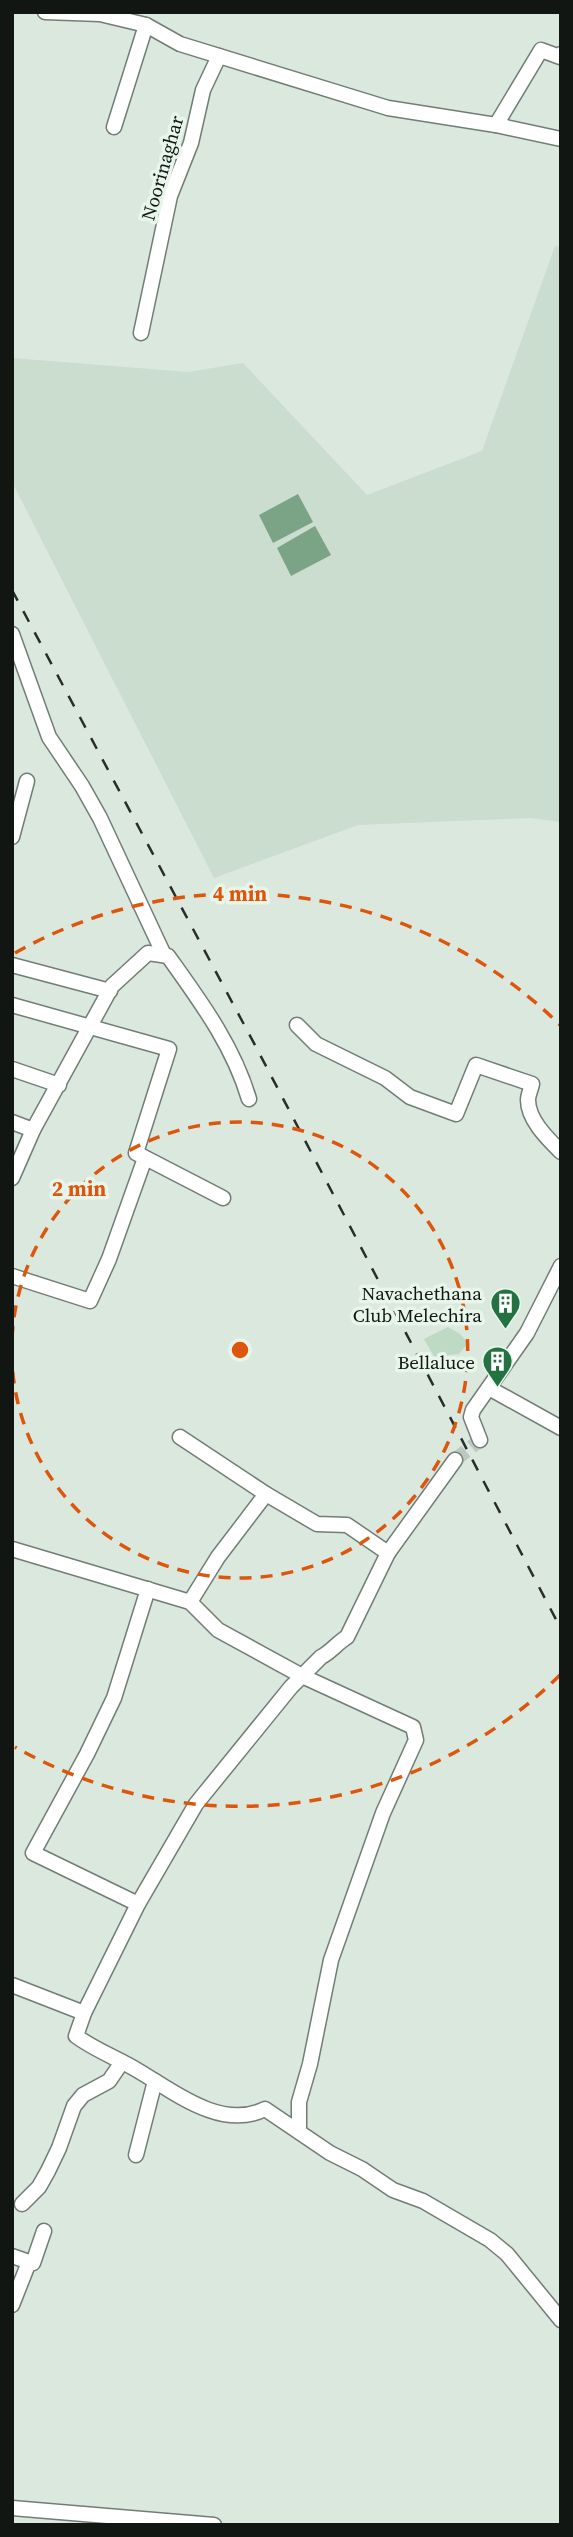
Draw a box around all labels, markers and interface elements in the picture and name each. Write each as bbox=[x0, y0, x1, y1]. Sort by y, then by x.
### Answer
street label: Noorinaghar bbox=[135, 113, 189, 223]
text: 4 min bbox=[213, 879, 267, 908]
text: 2 min bbox=[52, 1174, 106, 1203]
place label: Navachethana Club Melechira bbox=[353, 1280, 482, 1328]
building icon: Navachethana Club Melechira bbox=[488, 1287, 522, 1331]
centre of rings bbox=[228, 1338, 252, 1362]
building icon: Bellaluce bbox=[481, 1345, 515, 1389]
place label: Bellaluce bbox=[397, 1349, 475, 1375]

